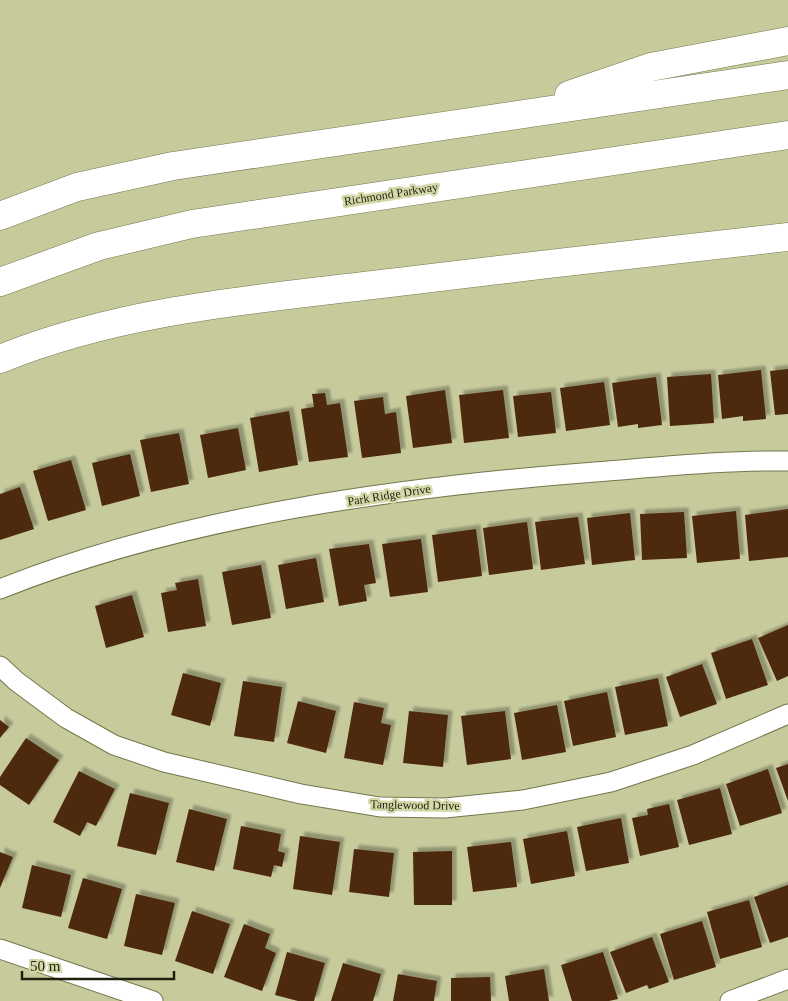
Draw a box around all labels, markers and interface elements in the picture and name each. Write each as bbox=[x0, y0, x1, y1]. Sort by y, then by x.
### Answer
street label: Richmond Parkway bbox=[343, 180, 439, 208]
street label: Park Ridge Drive bbox=[346, 482, 432, 508]
street label: Tanglewood Drive bbox=[370, 797, 460, 813]
scale bar bbox=[22, 948, 175, 980]
text: 50 m bbox=[30, 958, 61, 974]

